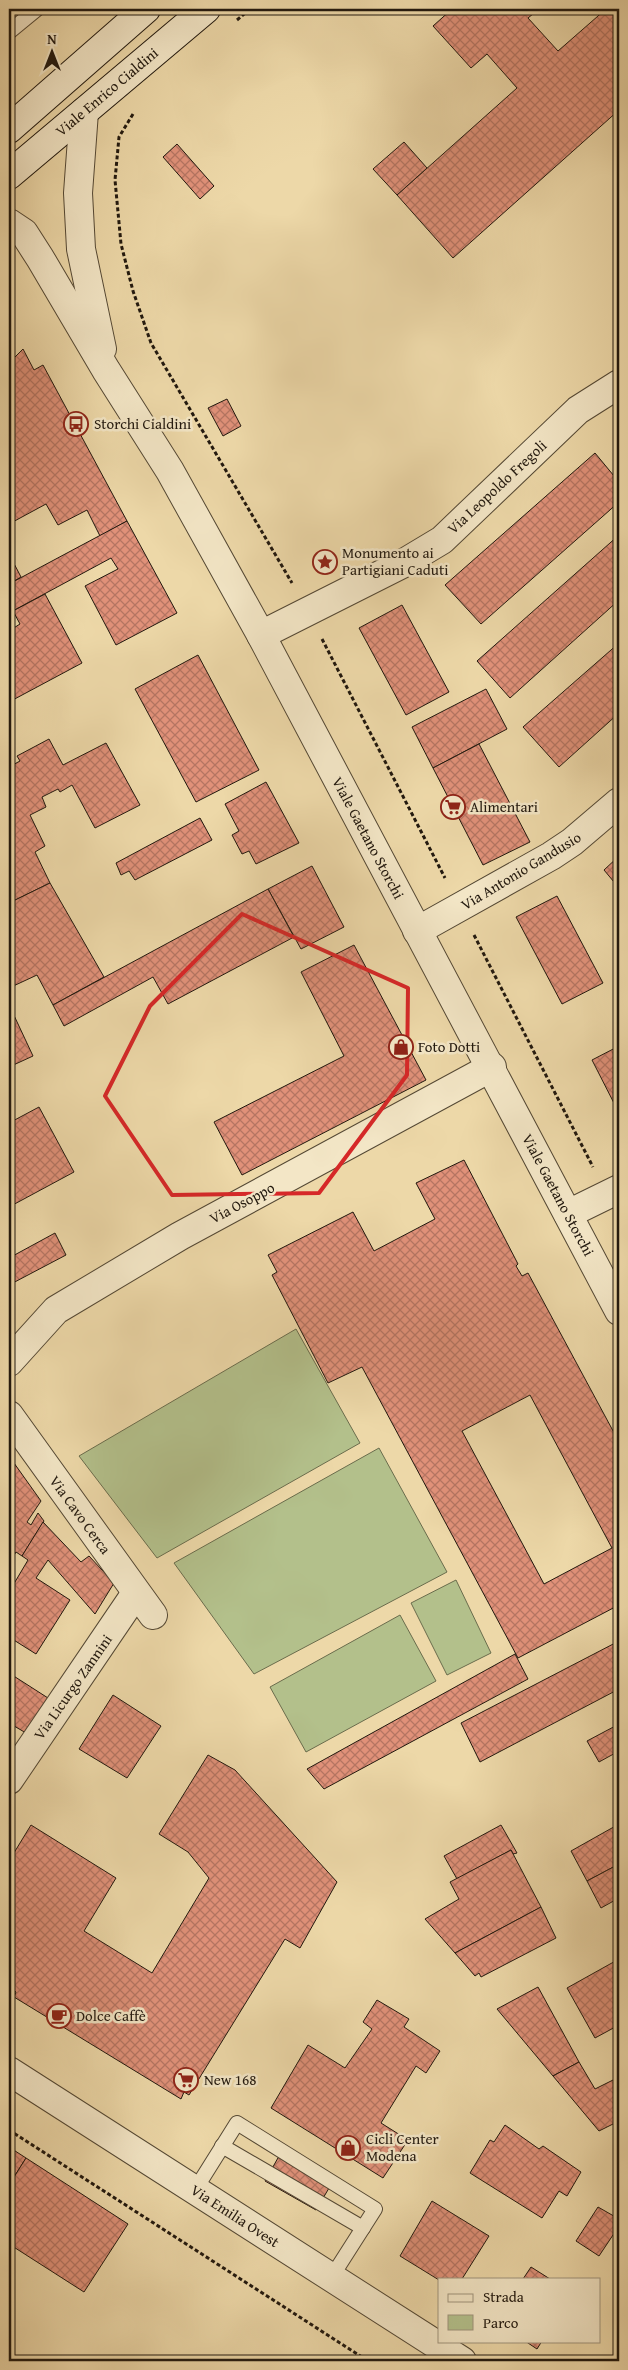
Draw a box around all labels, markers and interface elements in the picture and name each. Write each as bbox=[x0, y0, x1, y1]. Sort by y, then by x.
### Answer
north arrow bbox=[28, 28, 78, 78]
text: N bbox=[47, 29, 57, 49]
street label: Viale Enrico Cialdini bbox=[51, 42, 163, 141]
bus stop icon: Storchi Cialdini bbox=[63, 411, 89, 437]
place label: Storchi Cialdini bbox=[94, 413, 191, 434]
street label: Via Leopoldo Fregoli bbox=[442, 435, 551, 538]
place label: Monumento ai Partigiani Caduti bbox=[342, 542, 448, 580]
place icon: Monumento ai Partigiani Caduti bbox=[312, 549, 338, 575]
street label: Viale Gaetano Storchi bbox=[327, 773, 410, 903]
supermarket icon: Alimentari bbox=[440, 794, 466, 820]
place label: Alimentari bbox=[470, 796, 538, 817]
street label: Via Antonio Gandusio bbox=[457, 826, 585, 915]
shop icon: Foto Dotti bbox=[388, 1034, 414, 1060]
place label: Foto Dotti bbox=[418, 1036, 480, 1057]
street label: Viale Gaetano Storchi bbox=[517, 1130, 600, 1260]
street label: Via Osoppo bbox=[205, 1176, 278, 1228]
street label: Via Cavo Cerca bbox=[45, 1471, 116, 1558]
street label: Via Licurgo Zannini bbox=[28, 1630, 117, 1744]
cafe icon: Dolce Caffè bbox=[46, 2003, 72, 2029]
place label: Dolce Caffè bbox=[76, 2005, 146, 2026]
supermarket icon: New 168 bbox=[173, 2067, 199, 2093]
place label: New 168 bbox=[204, 2069, 256, 2090]
place label: Cicli Center Modena bbox=[366, 2128, 439, 2166]
shop icon: Cicli Center Modena bbox=[335, 2135, 361, 2161]
street label: Via Emilia Ovest bbox=[187, 2179, 284, 2252]
legend bbox=[438, 2278, 600, 2342]
text: Strada bbox=[483, 2286, 524, 2307]
text: Parco bbox=[483, 2312, 519, 2333]

